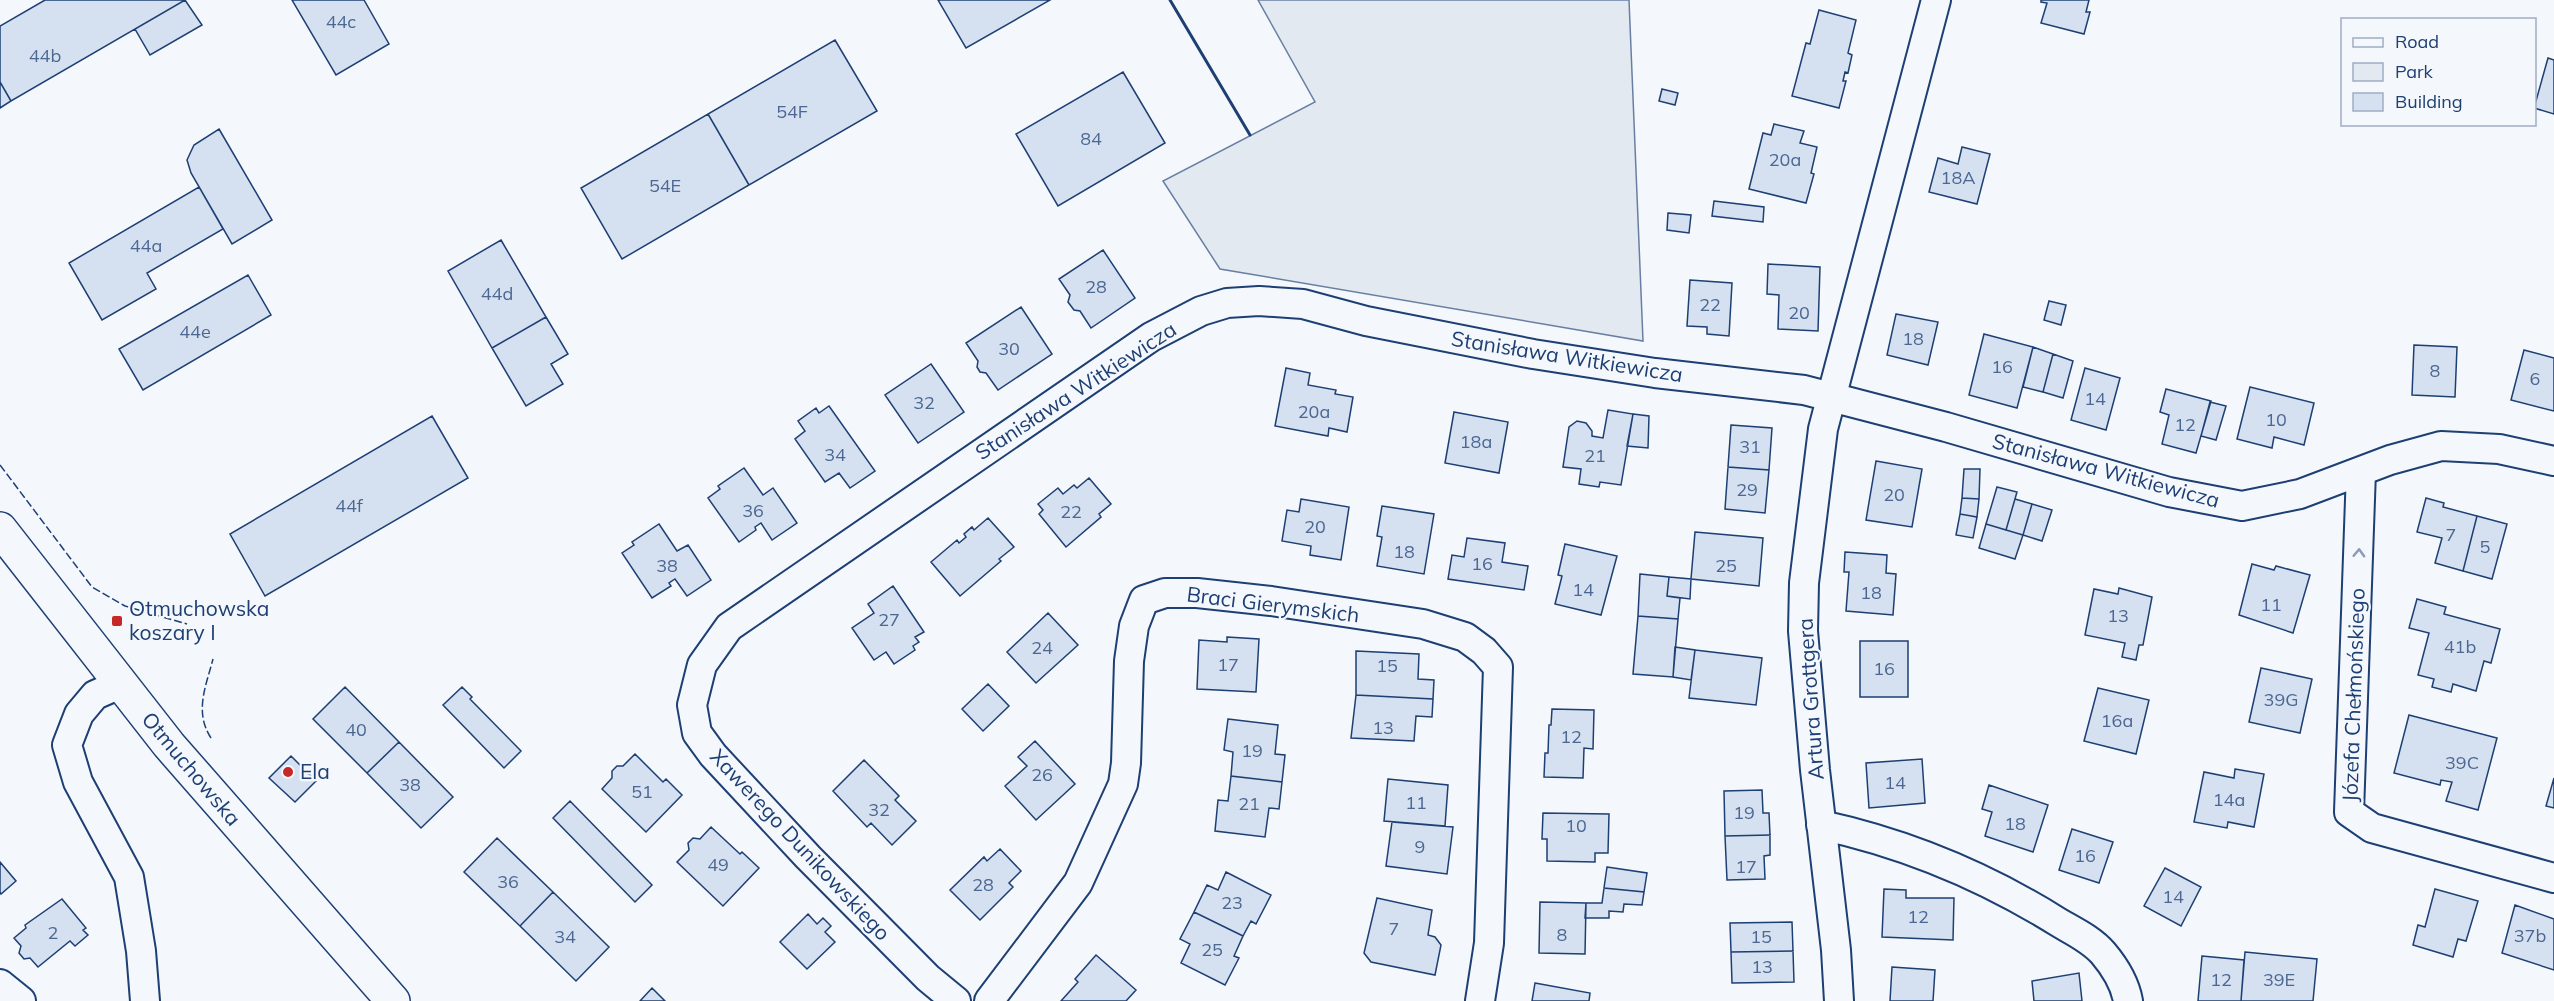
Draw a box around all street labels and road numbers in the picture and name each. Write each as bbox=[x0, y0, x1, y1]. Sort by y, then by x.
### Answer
street label: Stanisława Witkiewicza bbox=[970, 315, 1181, 465]
street label: Stanisława Witkiewicza bbox=[1449, 325, 1685, 387]
street label: Stanisława Witkiewicza bbox=[1990, 427, 2223, 513]
street label: Braci Gierymskich bbox=[1185, 581, 1361, 628]
street label: Józefa Chełmońskiego bbox=[2336, 588, 2370, 802]
street label: Artura Grottgera bbox=[1791, 617, 1829, 781]
street label: Otmuchowska bbox=[137, 706, 247, 830]
street label: Xawerego Dunikowskiego bbox=[705, 743, 896, 946]

